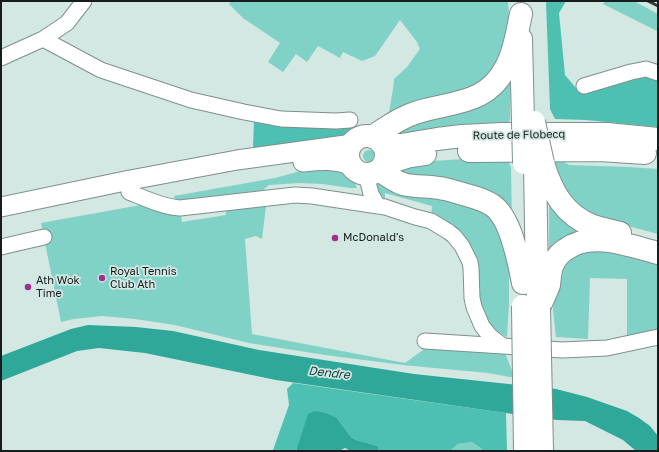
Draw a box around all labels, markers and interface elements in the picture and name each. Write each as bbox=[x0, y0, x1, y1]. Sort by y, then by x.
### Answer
street label: Route de Flobecq bbox=[473, 128, 565, 142]
place label: McDonald's bbox=[343, 231, 404, 245]
marker: McDonald's bbox=[330, 233, 340, 243]
place label: Royal Tennis Club Ath bbox=[110, 265, 177, 291]
marker: Royal Tennis Club Ath bbox=[97, 273, 107, 283]
place label: Ath Wok Time bbox=[36, 274, 80, 300]
marker: Ath Wok Time bbox=[23, 282, 33, 292]
water label: Dendre bbox=[308, 364, 350, 382]

